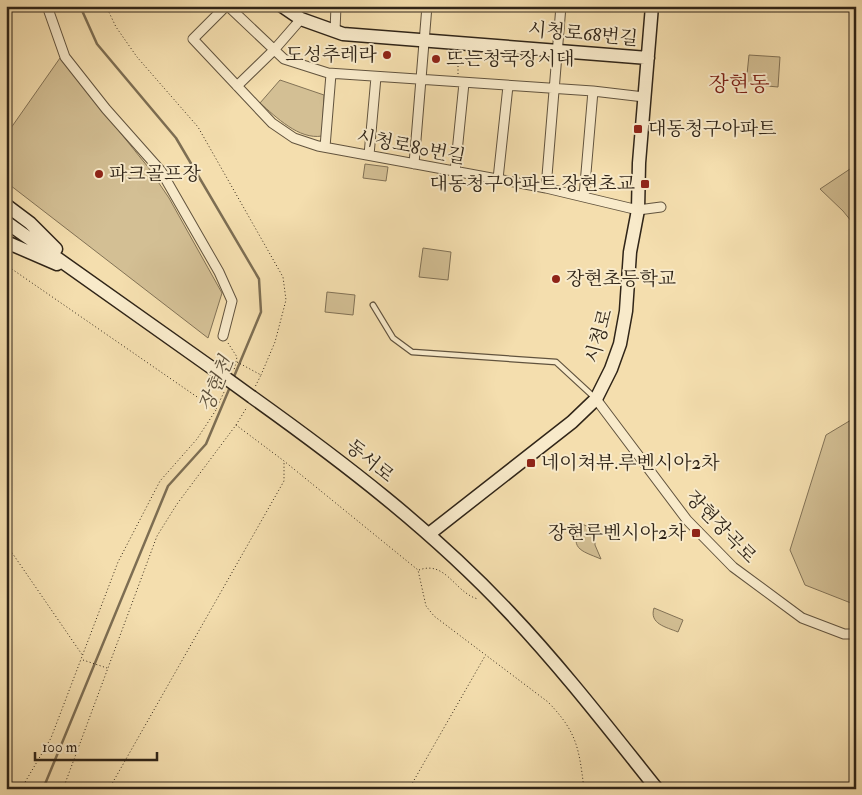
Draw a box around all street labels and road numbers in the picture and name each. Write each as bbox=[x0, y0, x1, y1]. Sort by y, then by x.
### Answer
street label: 시청로68번길 bbox=[527, 17, 639, 51]
street label: 시청로80번길 bbox=[355, 125, 467, 169]
street label: 시청로 bbox=[580, 306, 618, 366]
street label: 동서로 bbox=[341, 434, 399, 488]
street label: 장현장곡로 bbox=[680, 486, 762, 568]

